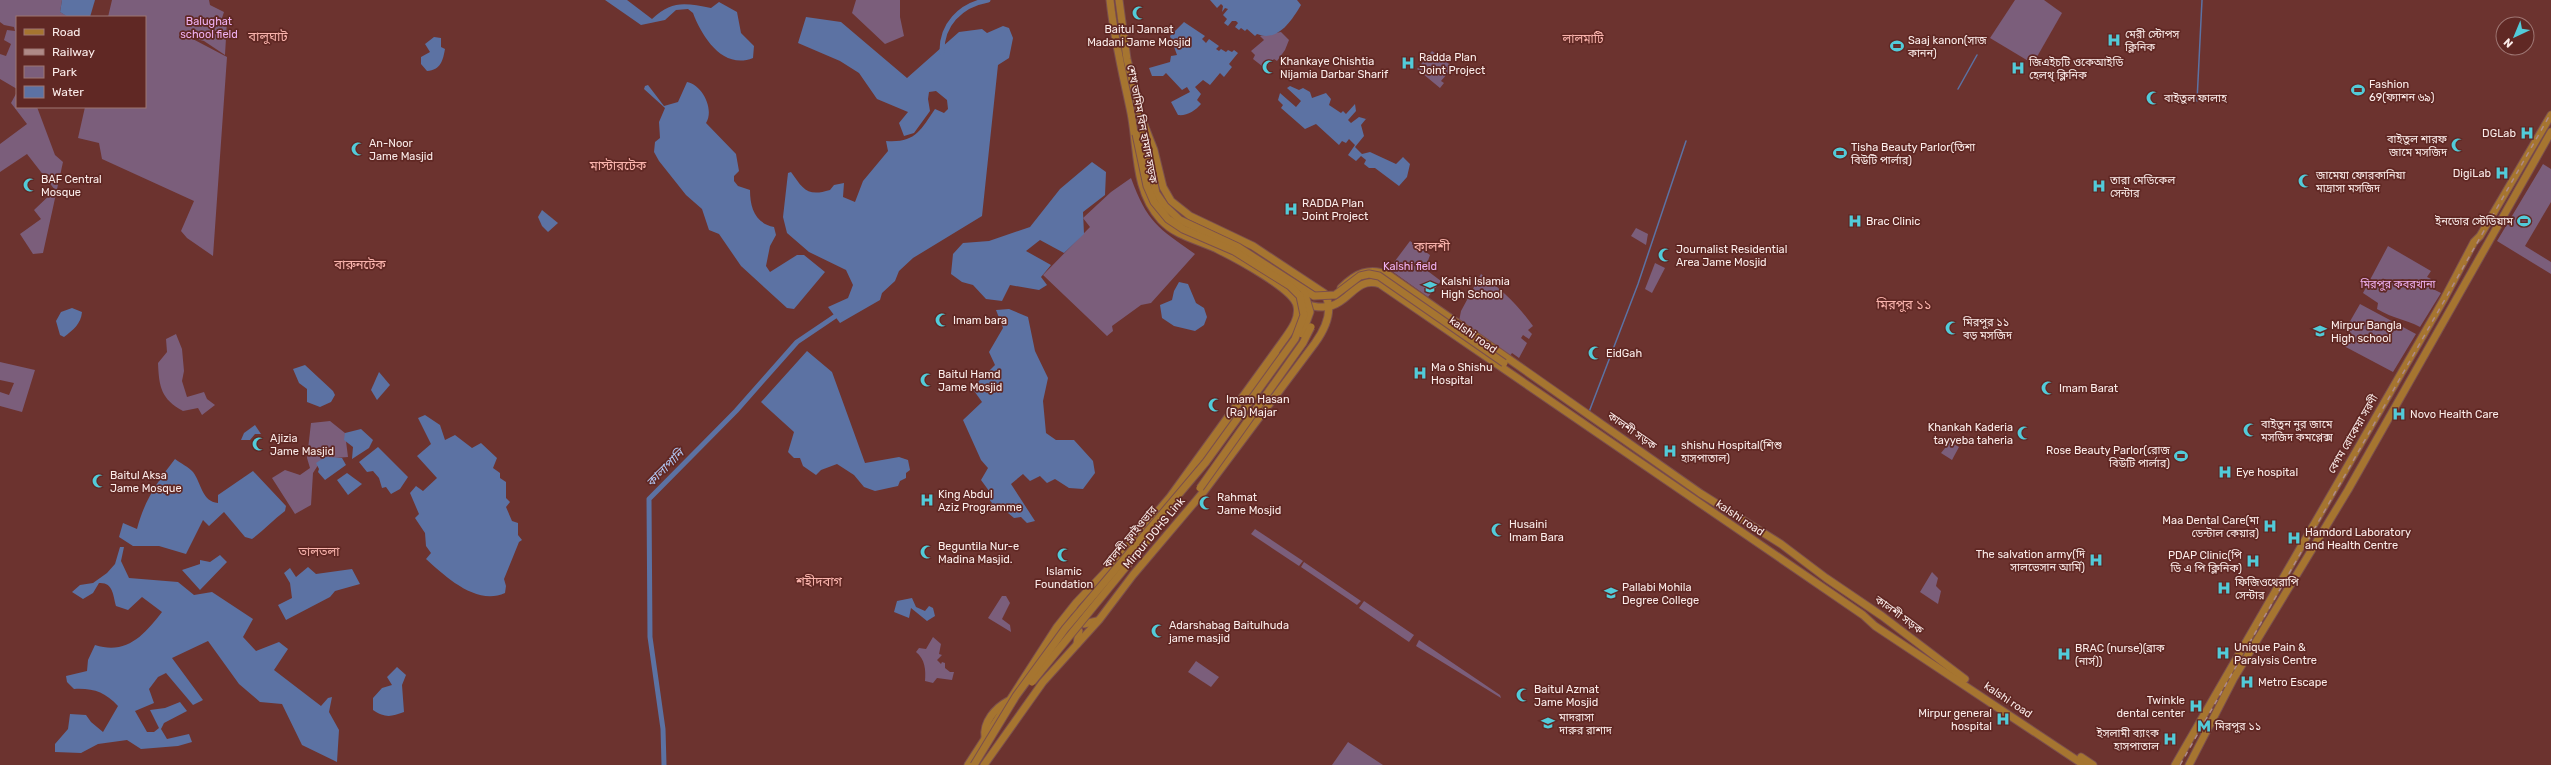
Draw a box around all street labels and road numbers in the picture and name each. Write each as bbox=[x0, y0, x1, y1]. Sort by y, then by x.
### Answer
street label: শেখ তামিম বিন হামাদ সড়ক bbox=[1124, 64, 1160, 184]
street label: kalshi road bbox=[1447, 314, 1499, 356]
street label: বেগম রোকেয়া সরণী bbox=[2325, 391, 2381, 476]
street label: কালশী সড়ক bbox=[1604, 409, 1659, 453]
street label: Mirpur DOHS Link bbox=[1120, 494, 1188, 571]
street label: kalshi road bbox=[1714, 497, 1766, 539]
street label: কালশী ফ্লাইওভার bbox=[1100, 503, 1160, 571]
street label: কালশী সড়ক bbox=[1872, 593, 1926, 637]
street label: kalshi road bbox=[1982, 679, 2034, 721]

